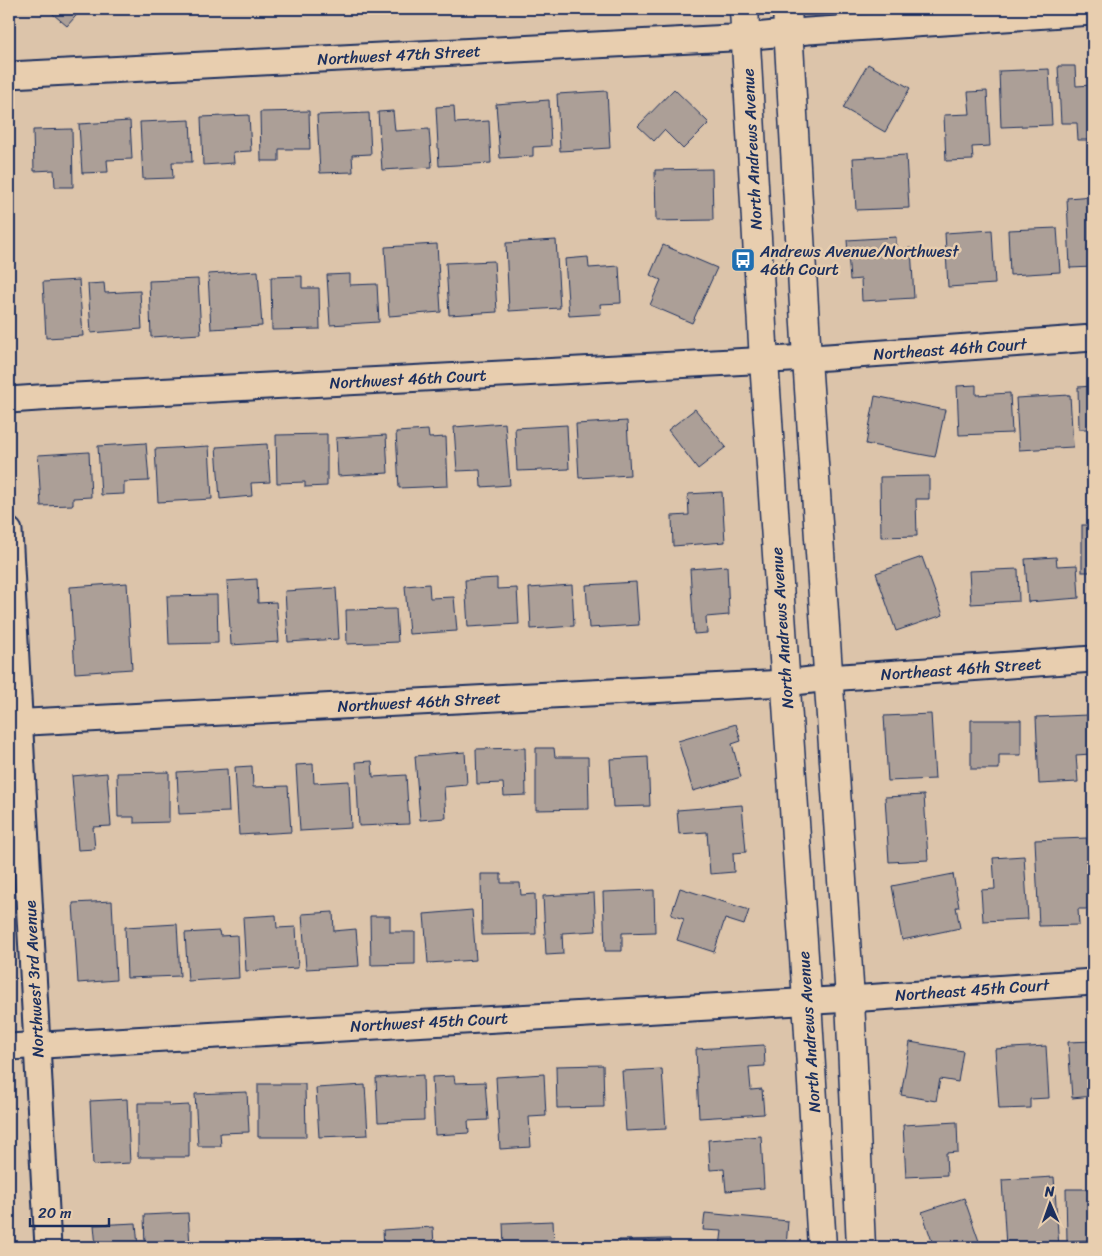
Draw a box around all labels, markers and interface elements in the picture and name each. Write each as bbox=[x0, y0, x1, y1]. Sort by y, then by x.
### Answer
street label: Northwest 47th Street bbox=[317, 36, 481, 74]
street label: North Andrews Avenue bbox=[733, 67, 771, 231]
place label: Andrews Avenue/Northwest 46th Court bbox=[759, 237, 959, 284]
bus stop icon: Andrews Avenue/Northwest 46th Court bbox=[730, 247, 756, 273]
street label: Northeast 46th Court bbox=[872, 329, 1028, 369]
street label: Northwest 46th Court bbox=[329, 360, 487, 398]
street label: North Andrews Avenue bbox=[762, 546, 802, 710]
street label: Northeast 46th Street bbox=[880, 649, 1042, 689]
street label: Northwest 46th Street bbox=[337, 683, 501, 721]
street label: Northwest 3rd Avenue bbox=[15, 899, 53, 1058]
street label: North Andrews Avenue bbox=[789, 950, 829, 1114]
street label: Northeast 45th Court bbox=[894, 970, 1051, 1010]
street label: Northwest 45th Court bbox=[349, 1003, 509, 1041]
north arrow bbox=[1024, 1178, 1074, 1228]
text: N bbox=[1043, 1179, 1055, 1204]
scale bar bbox=[30, 1196, 109, 1228]
text: 20 m bbox=[38, 1200, 72, 1226]

